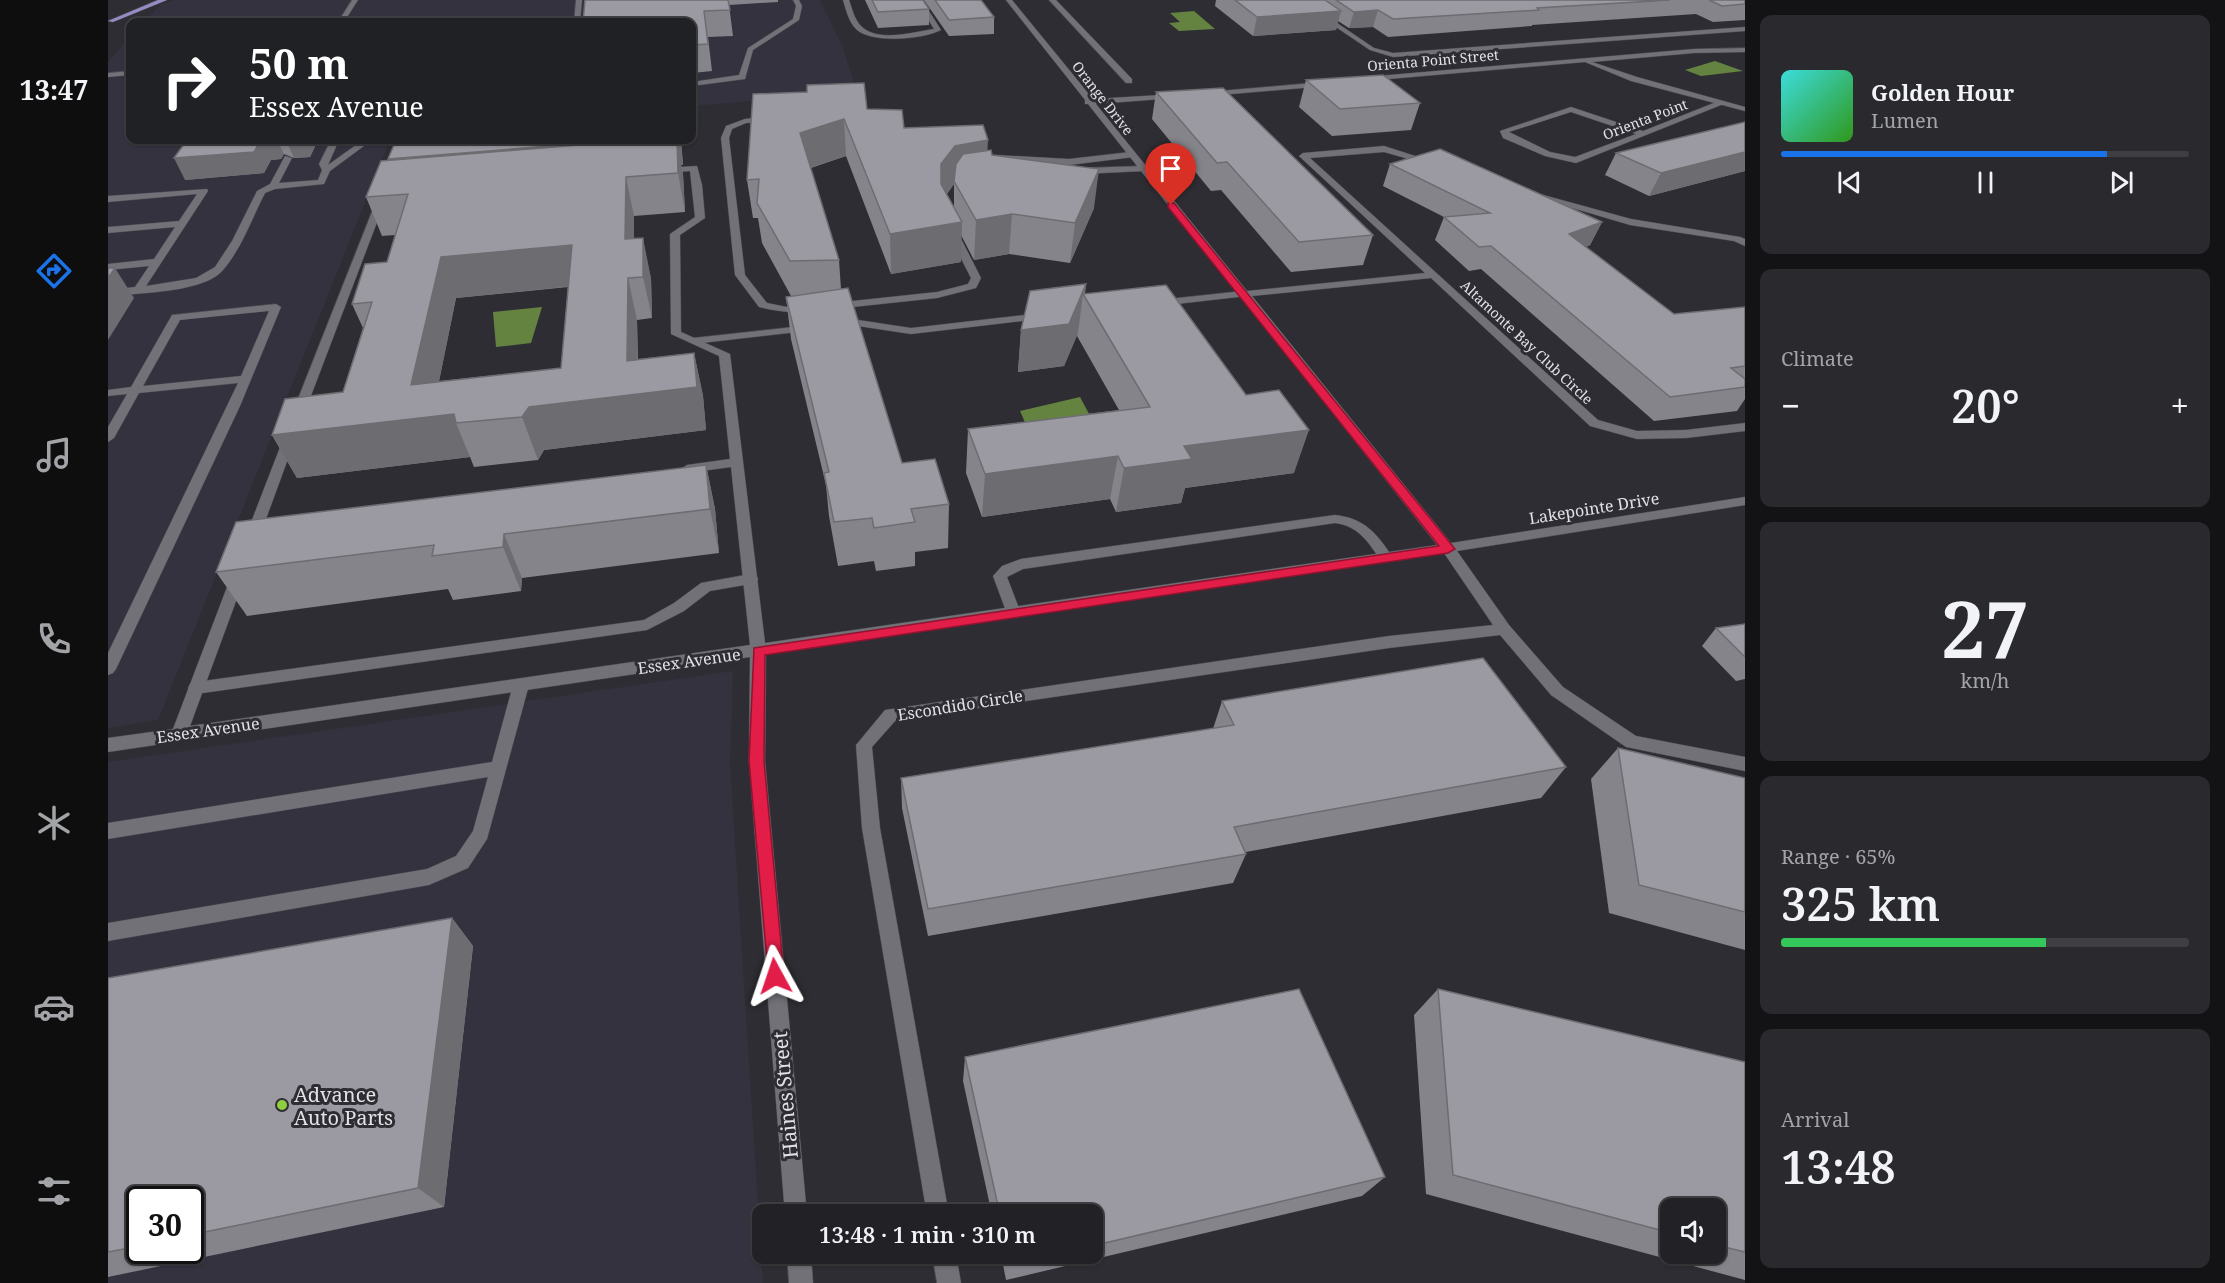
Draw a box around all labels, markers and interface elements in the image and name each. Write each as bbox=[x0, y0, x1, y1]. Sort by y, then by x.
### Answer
text: 50 m bbox=[249, 34, 349, 91]
icon: right bbox=[150, 42, 228, 120]
street label: Orienta Point Street bbox=[1366, 45, 1500, 75]
street label: Orange Drive bbox=[1068, 57, 1138, 139]
text: 13:47 bbox=[19, 71, 89, 108]
text: Golden Hour bbox=[1871, 77, 2014, 107]
text: Essex Avenue bbox=[249, 88, 424, 125]
street label: Orienta Point bbox=[1600, 94, 1690, 144]
text: Lumen bbox=[1871, 107, 1939, 134]
pin bbox=[1145, 143, 1196, 205]
icon: arrive bbox=[1154, 152, 1187, 185]
icon: previous bbox=[1833, 166, 1866, 199]
icon: pause bbox=[1969, 166, 2002, 199]
icon: next bbox=[2105, 166, 2138, 199]
icon: directions bbox=[33, 250, 75, 292]
street label: Altamonte Bay Club Circle bbox=[1457, 276, 1597, 408]
text: Climate bbox=[1781, 345, 1854, 372]
text: 20° bbox=[1951, 375, 2020, 436]
text: − bbox=[1781, 383, 1800, 428]
text: + bbox=[2171, 383, 2189, 428]
icon: music bbox=[33, 434, 75, 476]
street label: Lakepointe Drive bbox=[1527, 487, 1661, 529]
text: 27 bbox=[1941, 575, 2029, 681]
icon: phone bbox=[33, 618, 75, 660]
street label: Essex Avenue bbox=[636, 643, 742, 679]
text: km/h bbox=[1960, 667, 2010, 694]
street label: Escondido Circle bbox=[896, 684, 1024, 726]
street label: Essex Avenue bbox=[155, 712, 261, 748]
icon: climate bbox=[33, 802, 75, 844]
text: Range · 65% bbox=[1781, 843, 1895, 870]
text: 325 km bbox=[1781, 873, 1940, 934]
position arrow bbox=[743, 944, 807, 1008]
icon: car bbox=[33, 986, 75, 1028]
street label: Haines Street bbox=[766, 1031, 804, 1159]
place label: Advance Auto Parts bbox=[294, 1081, 393, 1131]
marker: Advance Auto Parts bbox=[275, 1098, 289, 1112]
text: Arrival bbox=[1781, 1106, 1849, 1133]
text: 13:48 bbox=[1781, 1136, 1896, 1197]
icon: filters bbox=[33, 1170, 75, 1212]
speed limit sign: 30 bbox=[126, 1186, 204, 1264]
map controls bbox=[1660, 1198, 1726, 1264]
button: sound bbox=[1660, 1198, 1726, 1264]
text: 13:48 · 1 min · 310 m bbox=[819, 1219, 1036, 1249]

